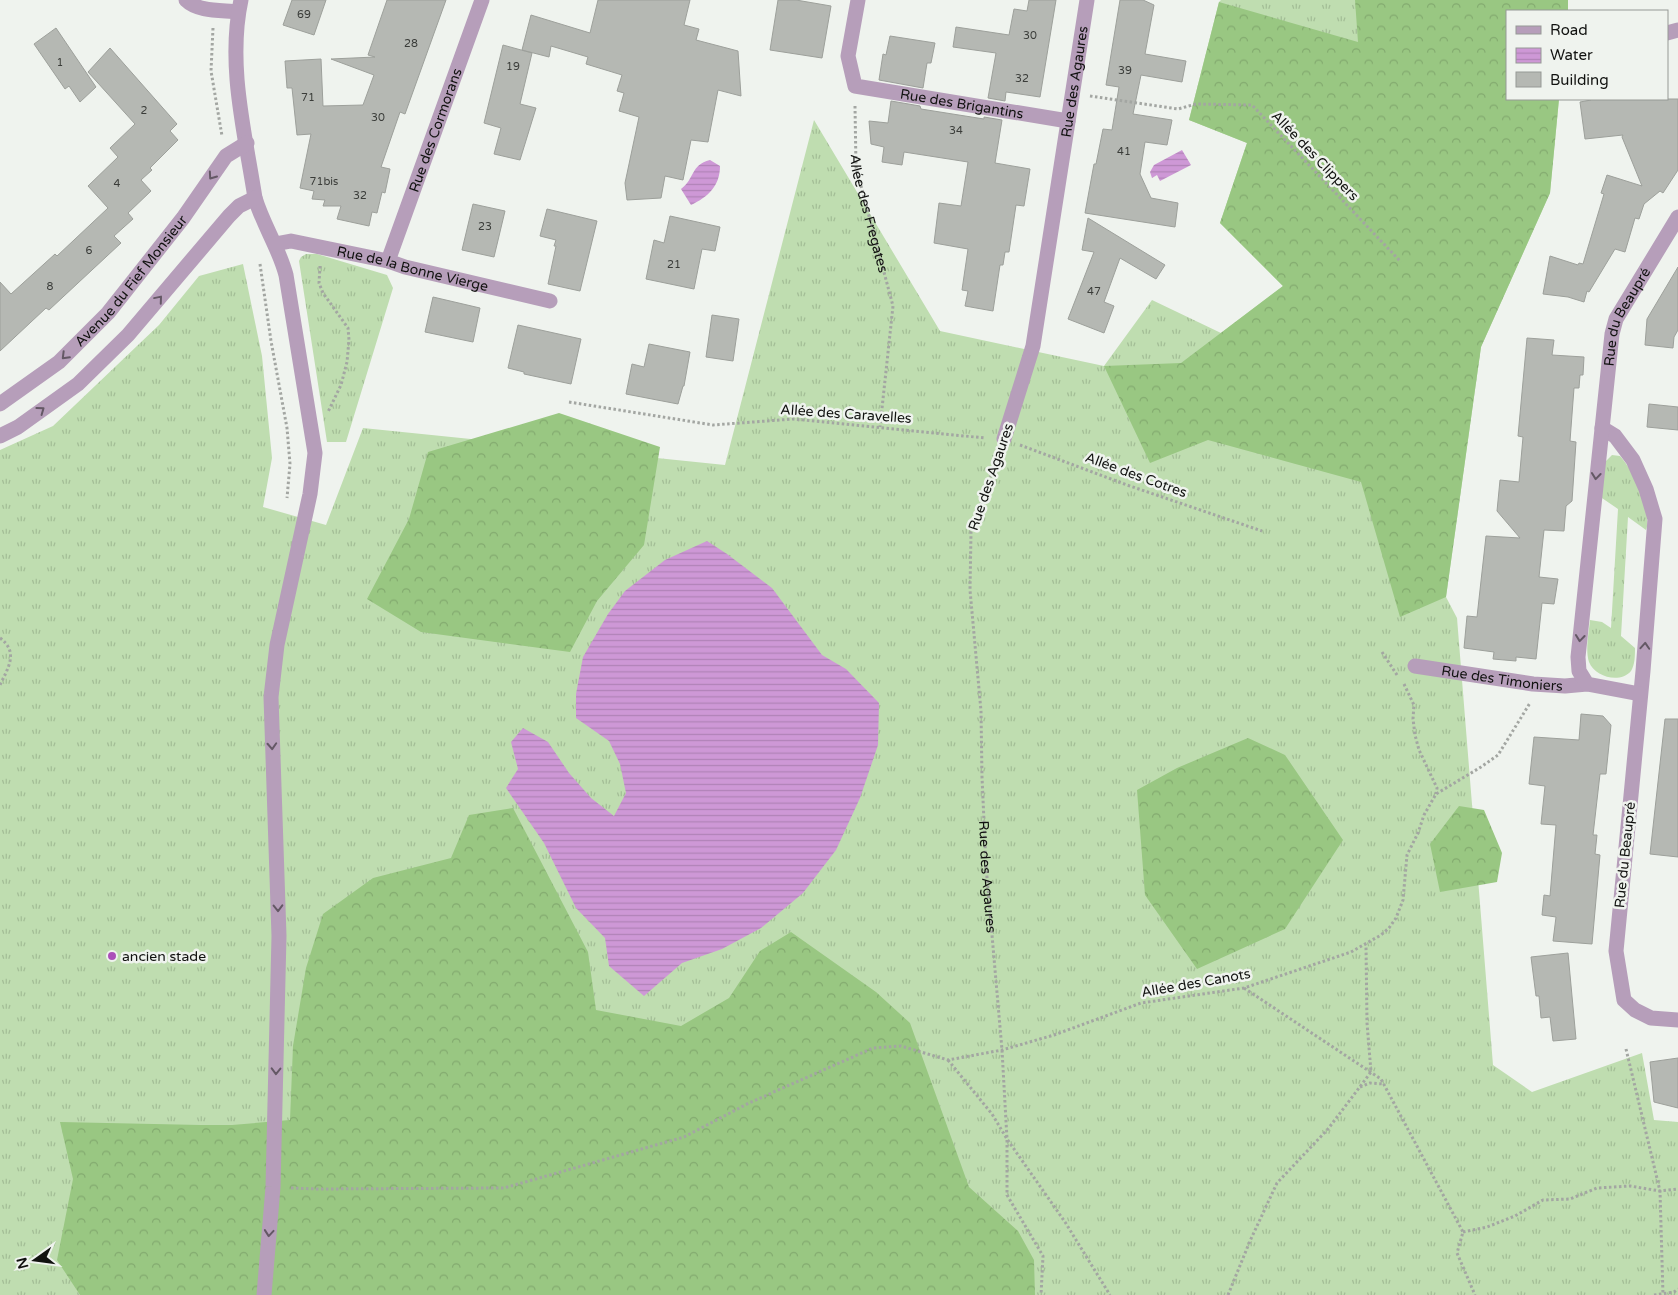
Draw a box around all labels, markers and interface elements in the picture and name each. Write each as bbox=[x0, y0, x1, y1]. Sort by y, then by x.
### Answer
house number: 69 bbox=[297, 8, 311, 21]
legend bbox=[1506, 10, 1668, 100]
text: Road bbox=[1550, 21, 1588, 39]
street label: Rue des Agaures bbox=[1057, 24, 1091, 139]
house number: 30 bbox=[1023, 29, 1037, 42]
house number: 28 bbox=[404, 37, 418, 50]
text: Water bbox=[1550, 46, 1593, 64]
house number: 1 bbox=[57, 56, 63, 69]
house number: 19 bbox=[506, 60, 520, 73]
house number: 39 bbox=[1118, 64, 1132, 77]
street label: Rue des Cormorans bbox=[405, 66, 465, 195]
text: Building bbox=[1550, 71, 1609, 89]
house number: 32 bbox=[1015, 72, 1029, 85]
street label: Rue des Brigantins bbox=[899, 85, 1025, 122]
house number: 71 bbox=[301, 91, 315, 104]
house number: 2 bbox=[141, 104, 148, 117]
street label: Allée des Clippers bbox=[1268, 108, 1362, 205]
house number: 30 bbox=[371, 111, 385, 124]
house number: 34 bbox=[949, 124, 963, 137]
house number: 41 bbox=[1117, 145, 1131, 158]
street label: Allée des Fregates bbox=[847, 154, 892, 275]
one-way arrow bbox=[209, 171, 218, 180]
house number: 71bis bbox=[310, 175, 338, 188]
house number: 4 bbox=[114, 177, 121, 190]
house number: 32 bbox=[353, 189, 367, 202]
street label: Avenue du Fief Monsieur bbox=[71, 211, 191, 350]
house number: 23 bbox=[478, 220, 492, 233]
street label: Rue de la Bonne Vierge bbox=[335, 242, 490, 295]
house number: 6 bbox=[86, 244, 93, 257]
house number: 21 bbox=[667, 258, 681, 271]
street label: Rue du Beaupré bbox=[1600, 264, 1654, 367]
house number: 8 bbox=[47, 280, 54, 293]
house number: 47 bbox=[1087, 285, 1101, 298]
one-way arrow bbox=[153, 296, 161, 305]
one-way arrow bbox=[62, 350, 71, 359]
street label: Allée des Caravelles bbox=[780, 401, 912, 427]
one-way arrow bbox=[36, 407, 45, 417]
street label: Rue des Agaures bbox=[965, 421, 1017, 533]
street label: Allée des Cotres bbox=[1083, 449, 1189, 501]
one-way arrow bbox=[1591, 473, 1602, 481]
one-way arrow bbox=[1575, 635, 1586, 643]
one-way arrow bbox=[1639, 642, 1650, 650]
street label: Rue des Timoniers bbox=[1440, 662, 1564, 694]
one-way arrow bbox=[267, 742, 278, 750]
street label: Rue du Beaupré bbox=[1611, 801, 1639, 909]
street label: Rue des Agaures bbox=[975, 820, 1000, 934]
one-way arrow bbox=[273, 905, 284, 913]
place label: ancien stade bbox=[122, 948, 206, 965]
marker: ancien stade bbox=[106, 950, 118, 962]
street label: Allée des Canots bbox=[1140, 965, 1252, 1001]
one-way arrow bbox=[271, 1068, 281, 1075]
one-way arrow bbox=[264, 1229, 275, 1237]
north arrow bbox=[10, 1235, 60, 1285]
text: N bbox=[13, 1256, 32, 1271]

